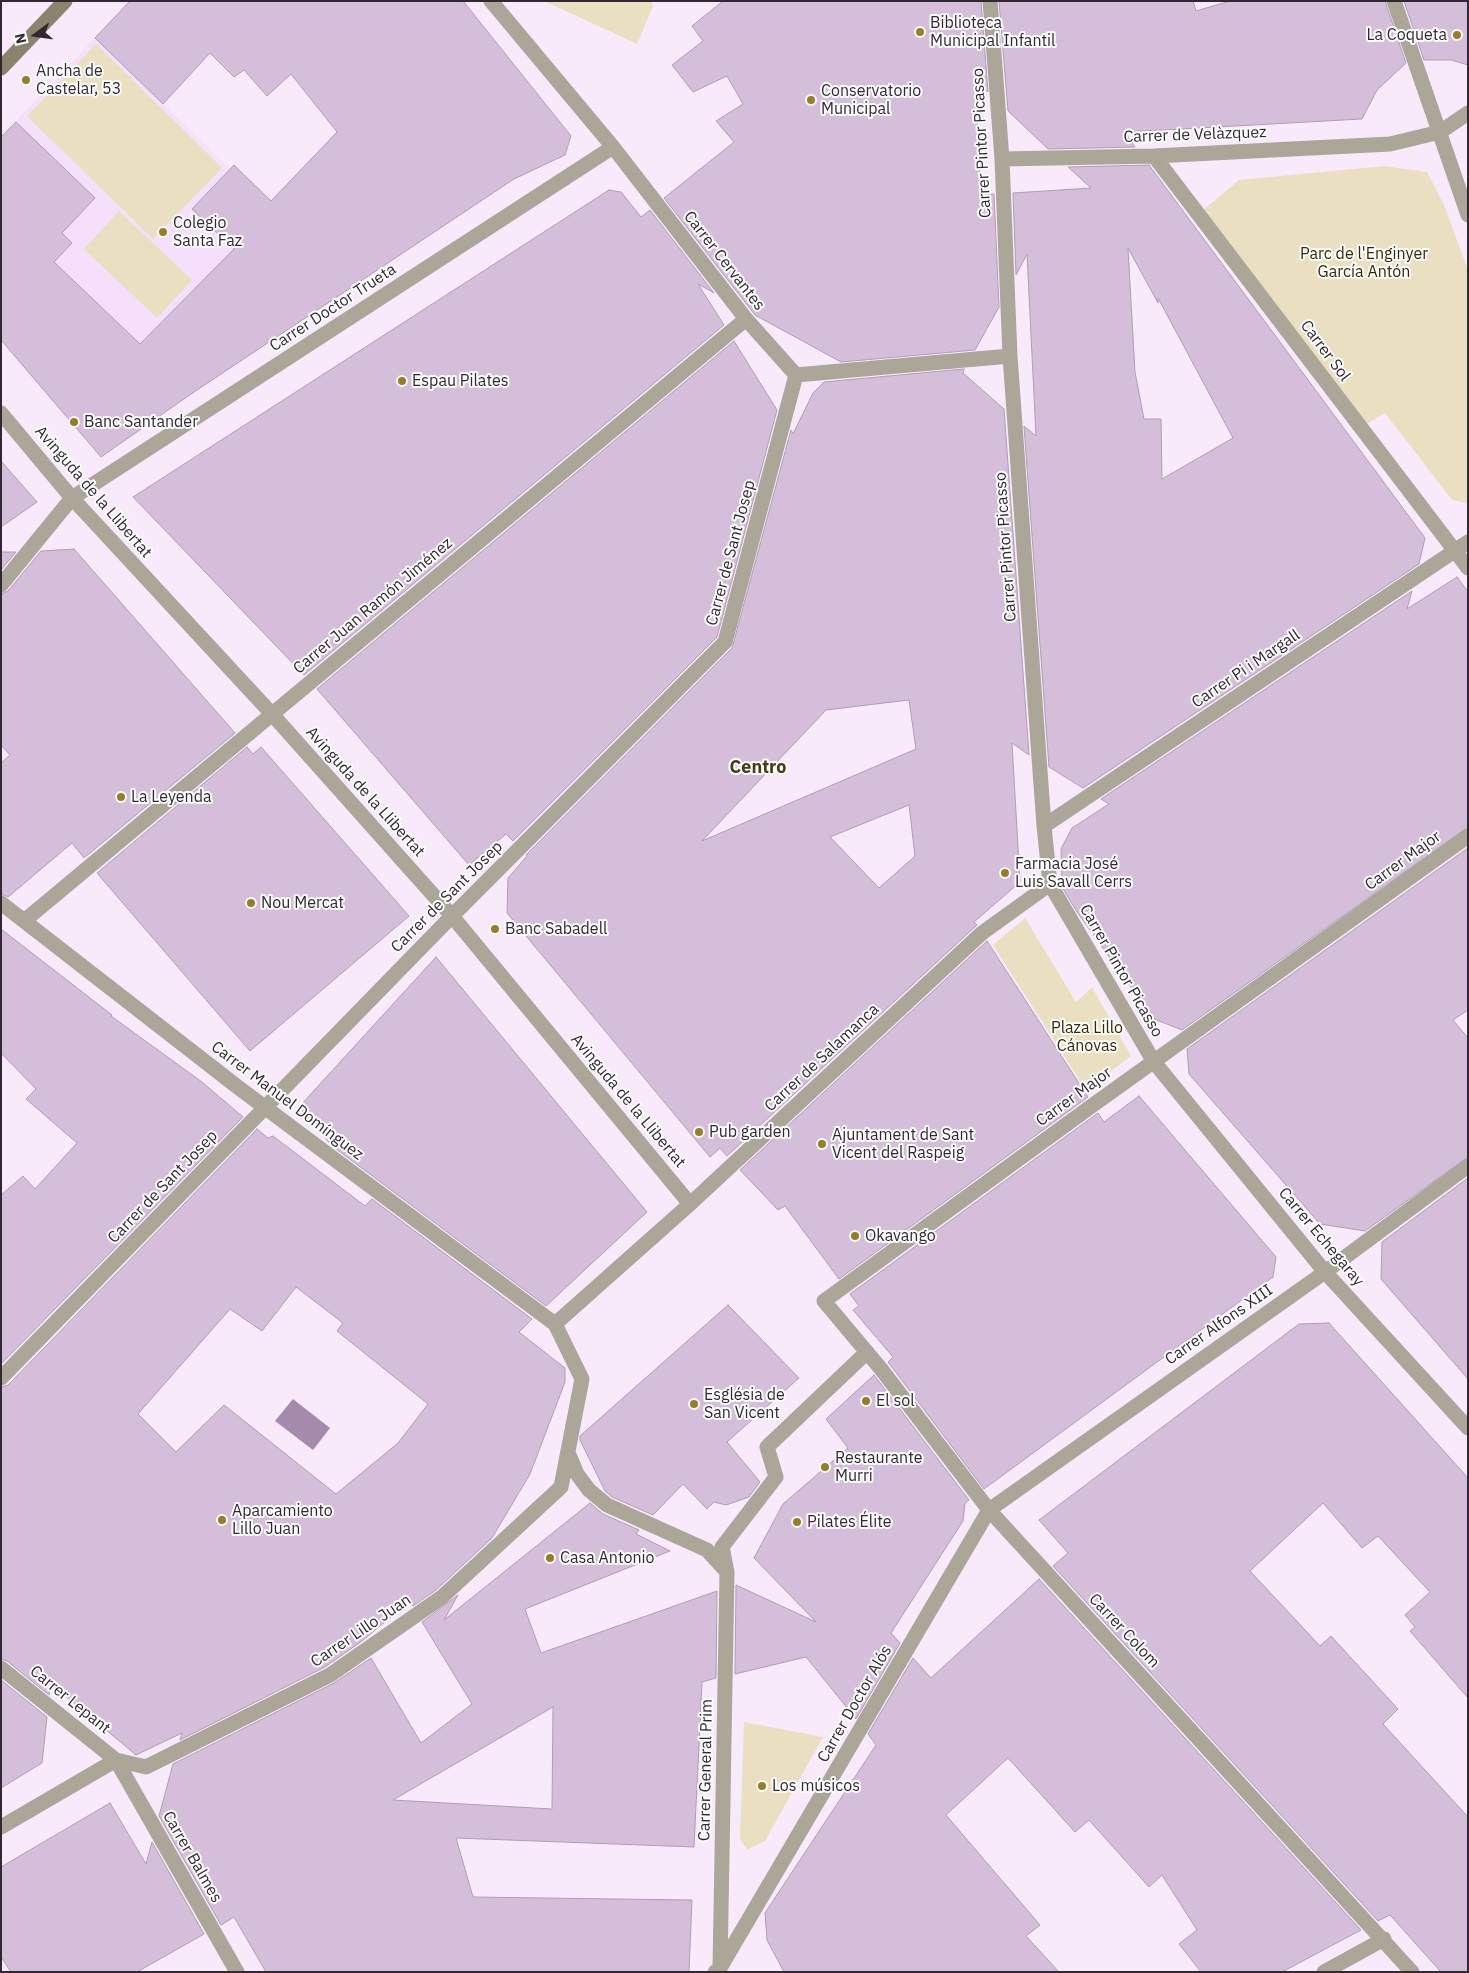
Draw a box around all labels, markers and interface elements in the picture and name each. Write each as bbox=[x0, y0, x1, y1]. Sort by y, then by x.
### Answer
north arrow bbox=[10, 10, 60, 60]
place label: Biblioteca Municipal Infantil bbox=[930, 13, 1055, 51]
place label: La Coqueta bbox=[1366, 25, 1447, 45]
marker: Biblioteca Municipal Infantil bbox=[914, 26, 926, 38]
marker: La Coqueta bbox=[1451, 29, 1463, 41]
text: N bbox=[10, 32, 30, 46]
place label: Ancha de Castelar, 53 bbox=[36, 61, 121, 99]
street label: Carrer Pintor Picasso bbox=[968, 67, 996, 219]
marker: Ancha de Castelar, 53 bbox=[20, 74, 32, 86]
place label: Conservatorio Municipal bbox=[821, 81, 921, 119]
marker: Conservatorio Municipal bbox=[805, 94, 817, 106]
street label: Carrer de Velàzquez bbox=[1123, 123, 1267, 147]
street label: Carrer Cervantes bbox=[679, 207, 769, 315]
place label: Colegio Santa Faz bbox=[173, 213, 242, 251]
marker: Colegio Santa Faz bbox=[157, 226, 169, 238]
park label: Parc de l'Enginyer García Antón bbox=[1300, 244, 1428, 282]
street label: Carrer Doctor Trueta bbox=[266, 260, 400, 356]
street label: Carrer Sol bbox=[1296, 317, 1354, 385]
place label: Espau Pilates bbox=[412, 371, 509, 391]
marker: Espau Pilates bbox=[396, 375, 408, 387]
place label: Banc Santander bbox=[84, 412, 198, 432]
marker: Banc Santander bbox=[68, 416, 80, 428]
street label: Avinguda de la Llibertat bbox=[30, 422, 156, 562]
street label: Carrer Pintor Picasso bbox=[991, 471, 1021, 623]
street label: Carrer de Sant Josep bbox=[702, 478, 760, 628]
street label: Carrer Juan Ramón Jiménez bbox=[290, 534, 456, 678]
street label: Carrer Pi i Margall bbox=[1188, 626, 1304, 712]
street label: Avinguda de la Llibertat bbox=[301, 723, 429, 861]
district label: Centro bbox=[730, 757, 786, 779]
place label: La Leyenda bbox=[131, 787, 211, 807]
marker: La Leyenda bbox=[115, 791, 127, 803]
street label: Carrer Major bbox=[1361, 827, 1445, 895]
street label: Carrer de Sant Josep bbox=[387, 837, 507, 957]
place label: Farmacia José Luis Savall Cerrs bbox=[1015, 854, 1132, 892]
marker: Farmacia José Luis Savall Cerrs bbox=[999, 867, 1011, 879]
place label: Nou Mercat bbox=[261, 893, 344, 913]
marker: Nou Mercat bbox=[245, 897, 257, 909]
street label: Carrer Pintor Picasso bbox=[1075, 901, 1167, 1041]
place label: Banc Sabadell bbox=[505, 919, 607, 939]
marker: Banc Sabadell bbox=[489, 923, 501, 935]
street label: Carrer de Salamanca bbox=[761, 1000, 883, 1116]
park label: Plaza Lillo Cánovas bbox=[1051, 1018, 1123, 1056]
street label: Avinguda de la Llibertat bbox=[566, 1030, 690, 1172]
street label: Carrer Manuel Domínguez bbox=[207, 1037, 367, 1165]
street label: Carrer Major bbox=[1032, 1063, 1116, 1131]
place label: Pub garden bbox=[709, 1122, 791, 1142]
place label: Ajuntament de Sant Vicent del Raspeig bbox=[832, 1125, 974, 1163]
street label: Carrer de Sant Josep bbox=[104, 1126, 222, 1248]
marker: Pub garden bbox=[693, 1126, 705, 1138]
marker: Ajuntament de Sant Vicent del Raspeig bbox=[816, 1138, 828, 1150]
street label: Carrer Echegaray bbox=[1274, 1184, 1368, 1290]
place label: Okavango bbox=[865, 1226, 936, 1246]
marker: Okavango bbox=[849, 1230, 861, 1242]
street label: Carrer Alfons XIII bbox=[1162, 1281, 1276, 1369]
place label: Església de San Vicent bbox=[704, 1385, 785, 1423]
place label: El sol bbox=[876, 1391, 915, 1411]
marker: El sol bbox=[860, 1395, 872, 1407]
marker: Església de San Vicent bbox=[688, 1398, 700, 1410]
place label: Restaurante Murri bbox=[835, 1448, 922, 1486]
marker: Restaurante Murri bbox=[819, 1461, 831, 1473]
place label: Aparcamiento Lillo Juan bbox=[232, 1501, 333, 1539]
place label: Pilates Élite bbox=[807, 1512, 892, 1532]
marker: Aparcamiento Lillo Juan bbox=[216, 1514, 228, 1526]
marker: Pilates Élite bbox=[791, 1516, 803, 1528]
place label: Casa Antonio bbox=[560, 1548, 654, 1568]
marker: Casa Antonio bbox=[544, 1552, 556, 1564]
street label: Carrer Lillo Juan bbox=[307, 1590, 415, 1672]
street label: Carrer Colom bbox=[1085, 1590, 1163, 1672]
street label: Carrer Doctor Alós bbox=[814, 1642, 896, 1766]
street label: Carrer Lepant bbox=[26, 1662, 114, 1738]
street label: Carrer General Prim bbox=[695, 1699, 717, 1841]
place label: Los músicos bbox=[772, 1776, 860, 1796]
marker: Los músicos bbox=[756, 1780, 768, 1792]
street label: Carrer Balmes bbox=[158, 1808, 226, 1906]

